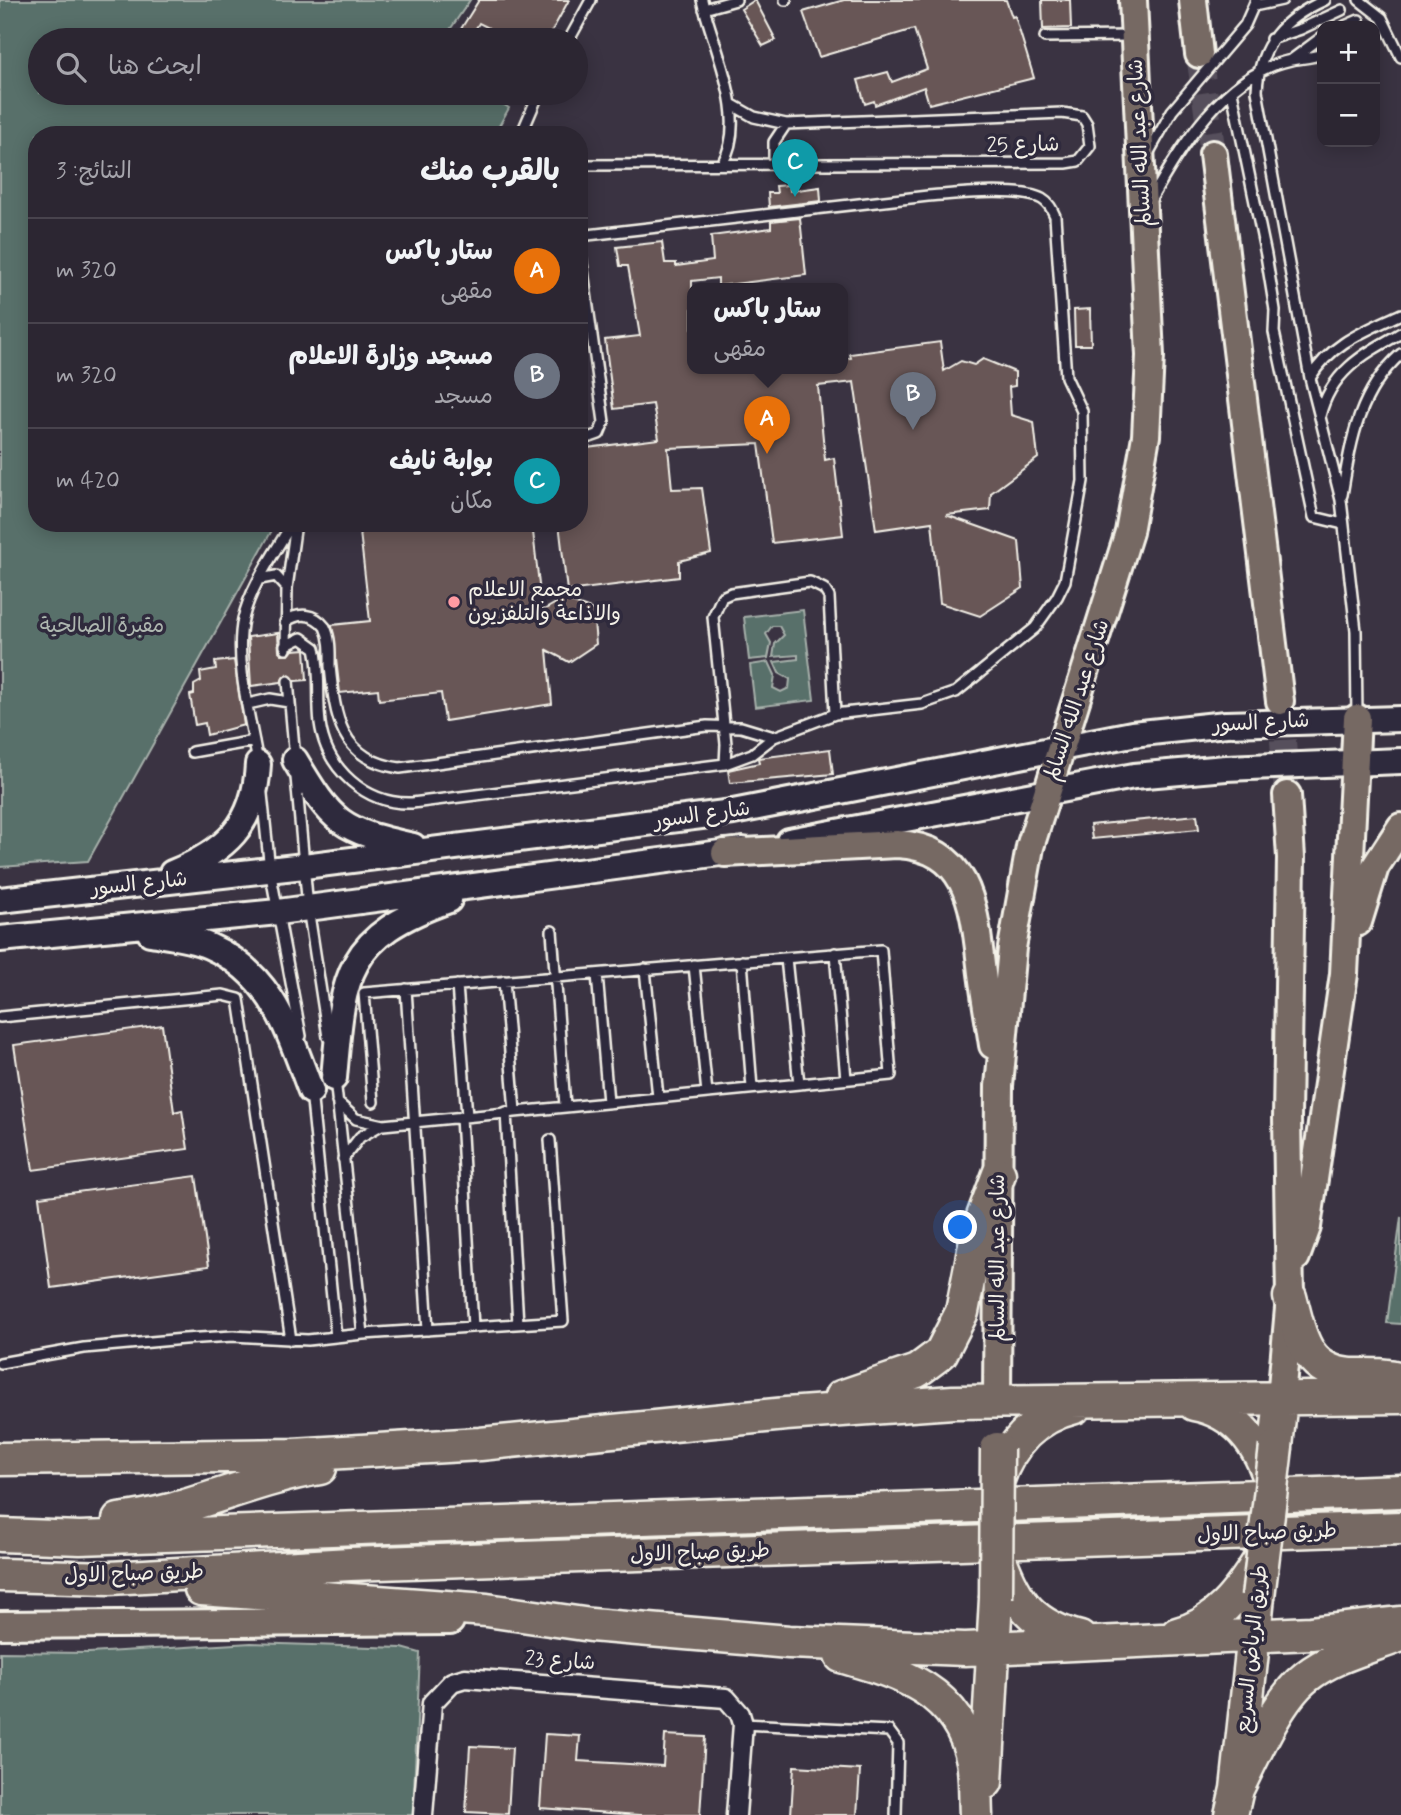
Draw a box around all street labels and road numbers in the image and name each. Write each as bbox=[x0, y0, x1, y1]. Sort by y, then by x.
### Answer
street label: شارع عبد الله السالم bbox=[1122, 58, 1159, 228]
street label: شارع 25 bbox=[986, 130, 1060, 160]
street label: شارع عبد الله السالم bbox=[1038, 616, 1117, 785]
street label: شارع السور bbox=[1210, 706, 1310, 740]
street label: شارع السور bbox=[650, 794, 752, 836]
street label: شارع السور bbox=[87, 865, 189, 903]
street label: شارع عبد الله السالم bbox=[984, 1174, 1013, 1342]
street label: طريق صباح الاول bbox=[1197, 1517, 1337, 1549]
street label: طريق صباح الاول bbox=[630, 1537, 770, 1569]
street label: طريق صباح الاول bbox=[64, 1558, 204, 1590]
street label: طريق الرياض السريع bbox=[1229, 1563, 1275, 1735]
street label: شارع 23 bbox=[524, 1645, 596, 1677]

